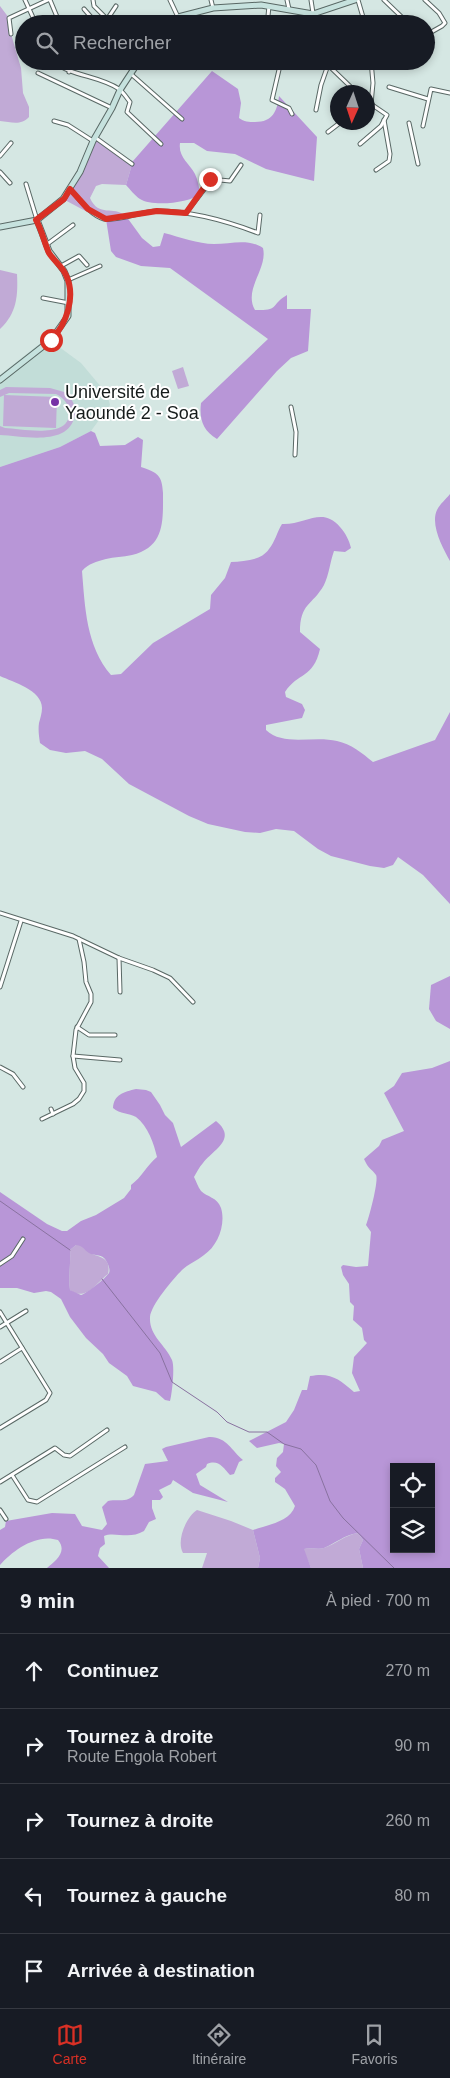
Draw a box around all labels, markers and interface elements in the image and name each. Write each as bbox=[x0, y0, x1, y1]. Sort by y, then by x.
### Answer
search box bbox=[15, 15, 435, 70]
icon: search bbox=[33, 29, 61, 57]
text: Rechercher bbox=[73, 32, 171, 53]
north arrow bbox=[330, 85, 375, 130]
route end bbox=[199, 168, 222, 191]
route start bbox=[40, 329, 63, 352]
place label: Université de Yaoundé 2 - Soa bbox=[65, 382, 200, 423]
marker: Université de Yaoundé 2 - Soa bbox=[49, 396, 61, 408]
map controls bbox=[390, 1463, 435, 1553]
button: locate bbox=[390, 1463, 435, 1508]
button: layers bbox=[390, 1508, 435, 1553]
text: 9 min bbox=[20, 1589, 75, 1612]
text: À pied · 700 m bbox=[326, 1592, 430, 1609]
icon: ahead bbox=[20, 1657, 48, 1685]
text: Continuez bbox=[67, 1660, 159, 1681]
text: 270 m bbox=[386, 1662, 430, 1679]
text: Tournez à droite bbox=[67, 1726, 213, 1747]
icon: right bbox=[20, 1732, 48, 1760]
text: 90 m bbox=[394, 1737, 430, 1754]
text: Route Engola Robert bbox=[67, 1748, 216, 1765]
icon: right bbox=[20, 1807, 48, 1835]
text: Tournez à droite bbox=[67, 1810, 213, 1831]
text: 260 m bbox=[386, 1812, 430, 1829]
icon: left bbox=[20, 1882, 48, 1910]
text: Tournez à gauche bbox=[67, 1885, 227, 1906]
text: 80 m bbox=[394, 1887, 430, 1904]
icon: arrive bbox=[20, 1957, 48, 1985]
text: Arrivée à destination bbox=[67, 1960, 255, 1981]
tab: Carte bbox=[53, 2021, 87, 2067]
tab: Itinéraire bbox=[192, 2021, 246, 2067]
tab: Favoris bbox=[352, 2021, 397, 2067]

